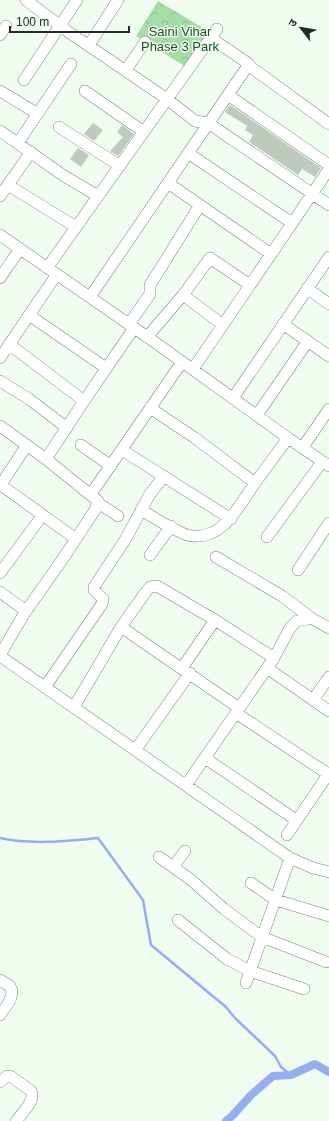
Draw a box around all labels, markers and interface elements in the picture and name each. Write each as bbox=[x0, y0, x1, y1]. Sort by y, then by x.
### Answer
scale bar bbox=[10, 8, 129, 34]
north arrow bbox=[281, 8, 321, 48]
text: 100 m bbox=[16, 15, 49, 29]
text: उ bbox=[286, 17, 300, 29]
park label: Saini Vihar Phase 3 Park bbox=[141, 24, 220, 54]

